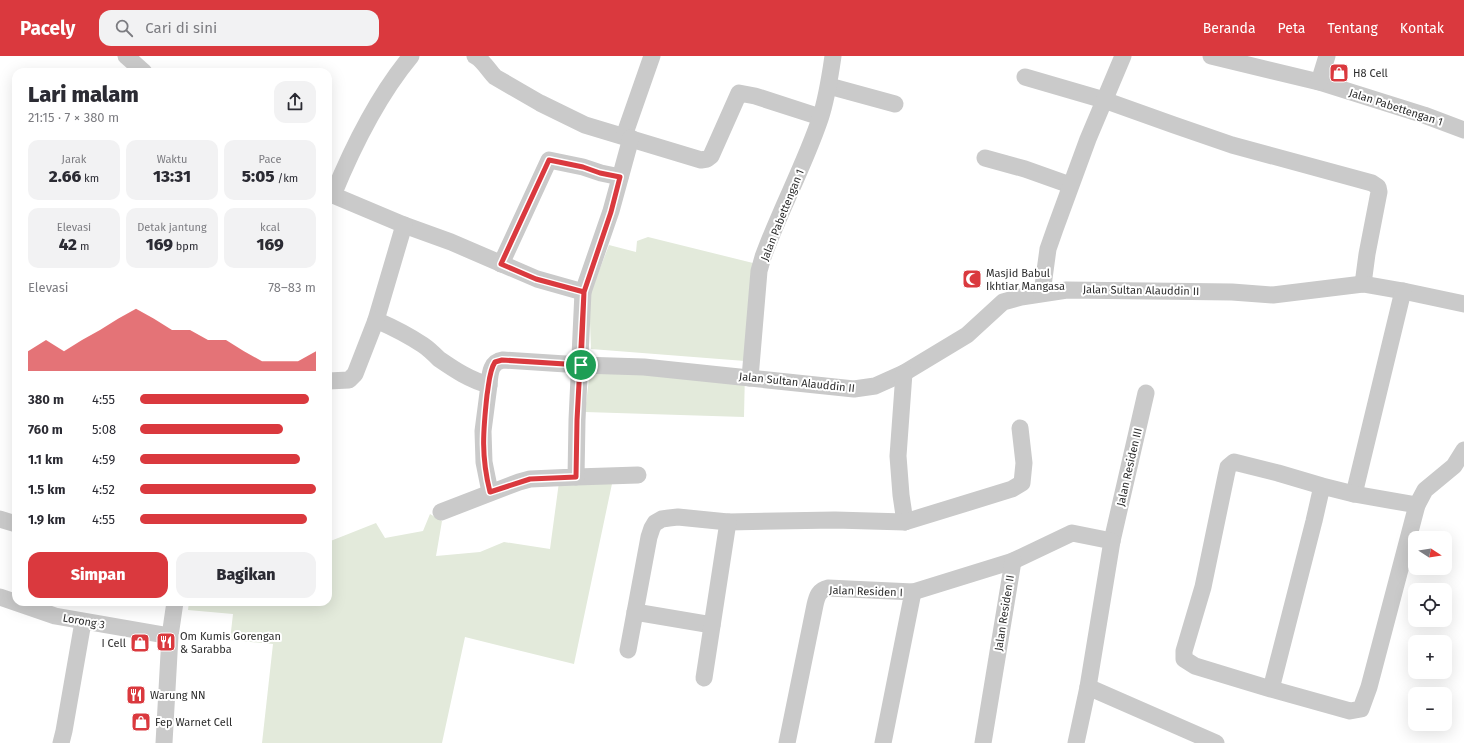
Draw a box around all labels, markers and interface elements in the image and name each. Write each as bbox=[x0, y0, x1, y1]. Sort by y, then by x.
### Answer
search box bbox=[99, 10, 379, 46]
text: Pacely bbox=[20, 17, 75, 40]
icon: search bbox=[113, 17, 135, 39]
text: Cari di sini bbox=[145, 19, 217, 37]
text: Beranda bbox=[1203, 20, 1256, 37]
text: Peta bbox=[1278, 20, 1305, 37]
text: Tentang bbox=[1327, 20, 1378, 37]
text: Kontak bbox=[1400, 20, 1444, 37]
shop icon: H8 Cell bbox=[1328, 62, 1350, 84]
place label: H8 Cell bbox=[1353, 67, 1388, 80]
text: Lari malam bbox=[28, 81, 139, 108]
button: share bbox=[274, 81, 316, 123]
street label: Jalan Pabettengan 1 bbox=[1347, 86, 1444, 129]
text: 21:15 · 7 × 380 m bbox=[28, 110, 119, 125]
text: Jarak bbox=[62, 153, 86, 166]
text: Waktu bbox=[157, 153, 187, 166]
text: Pace bbox=[259, 153, 281, 166]
text: 2.66 bbox=[49, 166, 81, 187]
text: 13:31 bbox=[153, 166, 191, 187]
text: 5:05 bbox=[242, 166, 275, 187]
street label: Jalan Pabettengan 1 bbox=[758, 167, 807, 263]
text: km bbox=[81, 172, 99, 185]
text: /km bbox=[275, 172, 298, 185]
text: Elevasi bbox=[57, 221, 91, 234]
text: Detak jantung bbox=[137, 221, 207, 234]
text: kcal bbox=[260, 221, 280, 234]
text: 42 bbox=[59, 234, 77, 255]
text: 169 bbox=[146, 234, 173, 255]
text: 169 bbox=[256, 234, 284, 255]
text: m bbox=[77, 240, 89, 253]
text: bpm bbox=[173, 240, 198, 253]
place label: Masjid Babul Ikhtiar Mangasa bbox=[986, 267, 1065, 293]
mosque icon: Masjid Babul Ikhtiar Mangasa bbox=[961, 268, 983, 290]
text: Elevasi bbox=[28, 280, 69, 295]
text: 78–83 m bbox=[268, 280, 316, 295]
street label: Jalan Sultan Alauddin II bbox=[1083, 283, 1199, 298]
pin bbox=[564, 348, 598, 382]
icon: arrive bbox=[570, 354, 592, 376]
street label: Jalan Sultan Alauddin II bbox=[738, 370, 856, 395]
text: 380 m bbox=[28, 392, 64, 407]
text: 4:55 bbox=[92, 392, 115, 407]
text: 760 m bbox=[28, 422, 63, 437]
text: 5:08 bbox=[92, 422, 116, 437]
street label: Jalan Residen III bbox=[1114, 427, 1145, 508]
text: 1.1 km bbox=[28, 452, 63, 467]
text: 4:59 bbox=[92, 452, 115, 467]
text: 1.5 km bbox=[28, 482, 66, 497]
text: 4:52 bbox=[92, 482, 115, 497]
text: 1.9 km bbox=[28, 512, 65, 527]
text: 4:55 bbox=[92, 512, 115, 527]
north arrow bbox=[1408, 531, 1452, 575]
map controls bbox=[1408, 531, 1452, 731]
button: Simpan bbox=[28, 552, 168, 598]
button: Bagikan bbox=[176, 552, 316, 598]
street label: Jalan Residen II bbox=[992, 574, 1017, 652]
button: locate bbox=[1408, 583, 1452, 627]
street label: Jalan Residen I bbox=[829, 584, 903, 599]
street label: Lorong 3 bbox=[62, 611, 106, 632]
place label: Om Kumis Gorengan & Sarabba bbox=[180, 630, 281, 656]
restaurant icon: Om Kumis Gorengan & Sarabba bbox=[155, 631, 177, 653]
shop icon: I Cell bbox=[129, 632, 151, 654]
button: + bbox=[1408, 635, 1452, 679]
place label: I Cell bbox=[101, 637, 126, 650]
restaurant icon: Warung NN bbox=[125, 684, 147, 706]
button: − bbox=[1408, 687, 1452, 731]
place label: Warung NN bbox=[150, 689, 206, 702]
shop icon: Fep Warnet Cell bbox=[130, 711, 152, 733]
place label: Fep Warnet Cell bbox=[155, 716, 232, 729]

